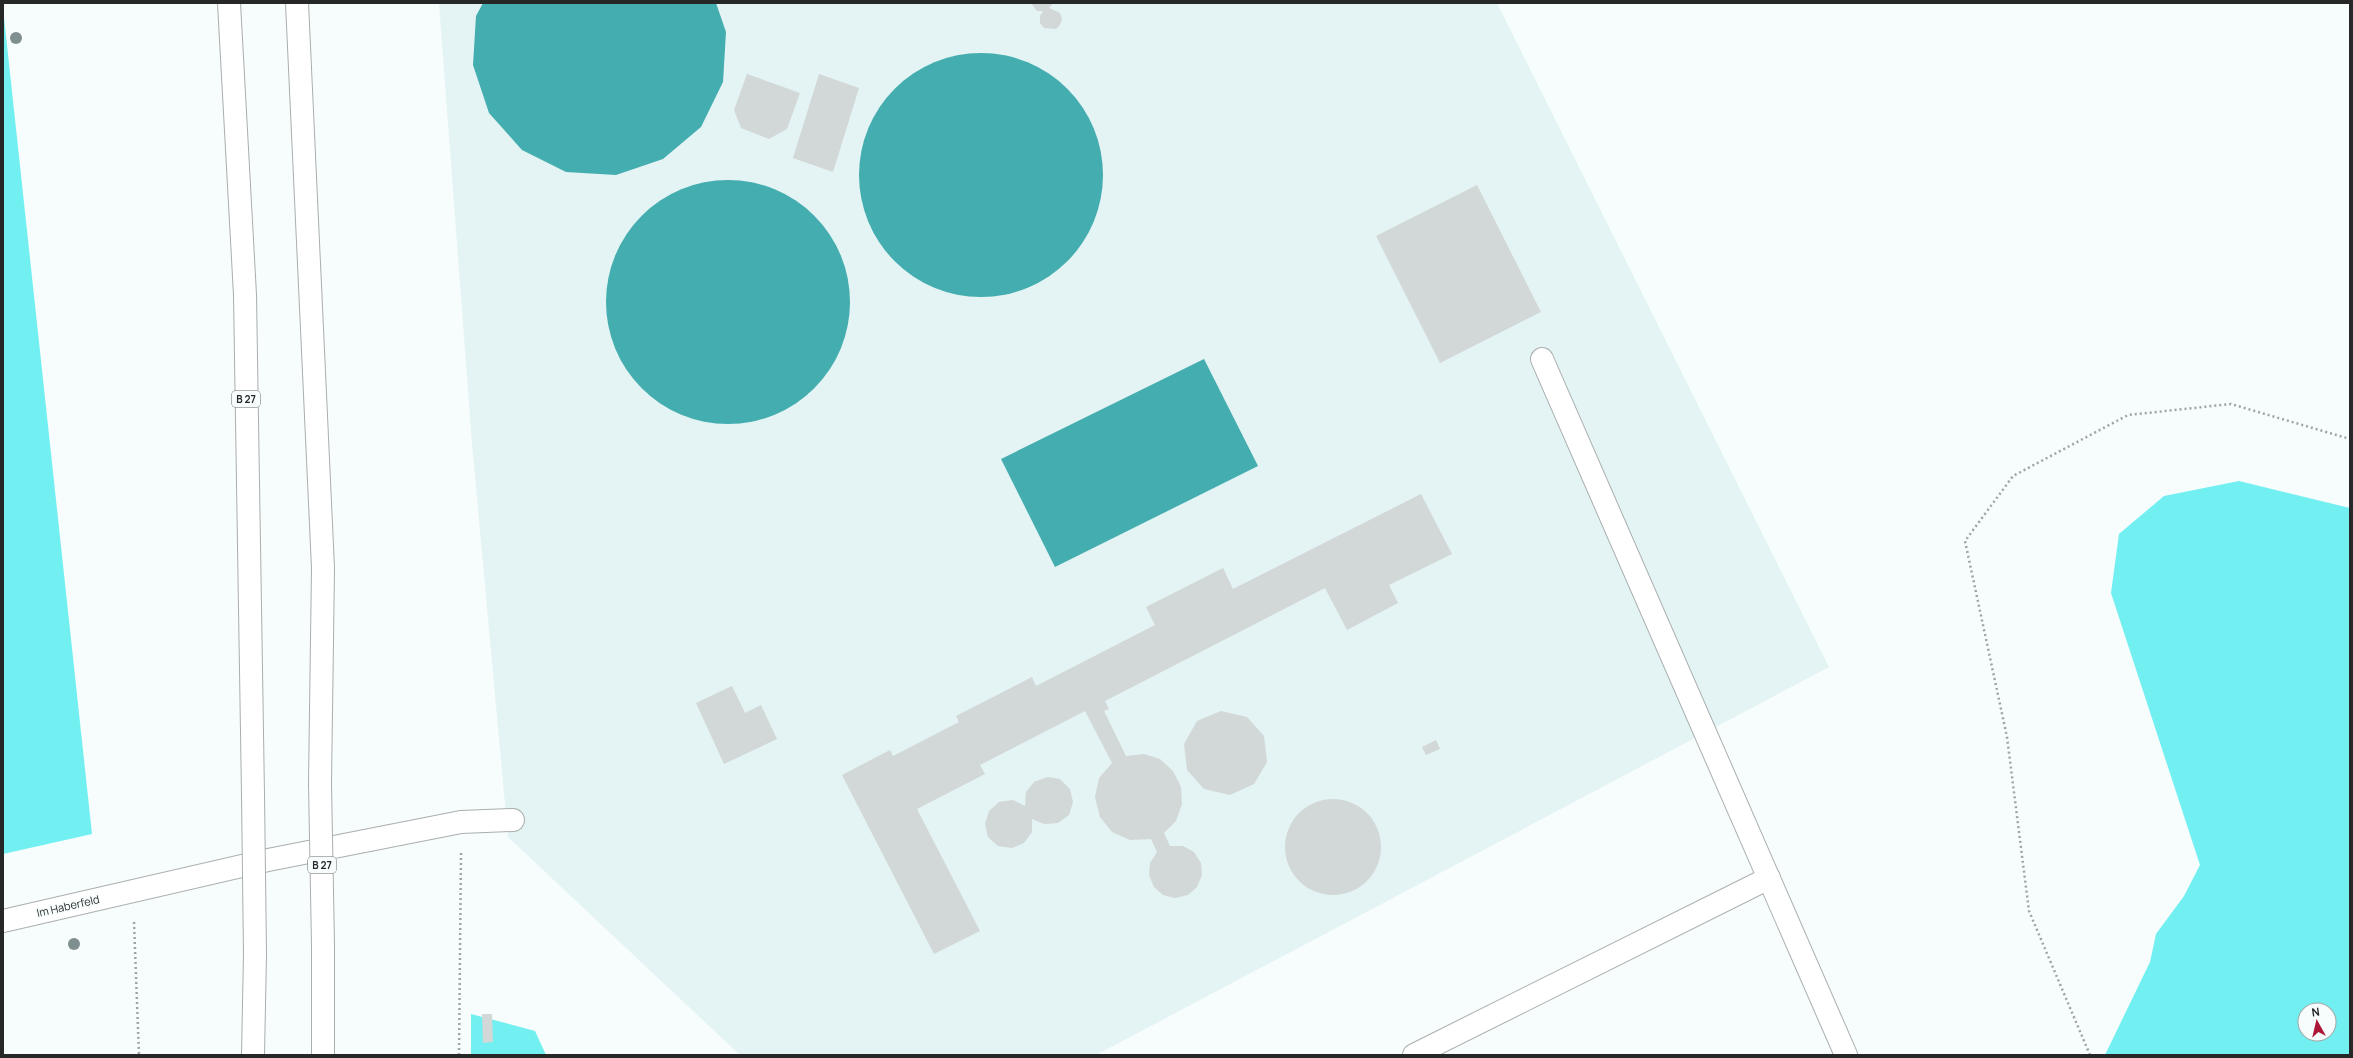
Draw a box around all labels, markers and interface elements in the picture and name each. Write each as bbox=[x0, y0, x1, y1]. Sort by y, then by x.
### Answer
road number: B 27 bbox=[232, 391, 260, 407]
road number: B 27 bbox=[308, 857, 336, 873]
street label: Im Haberfeld bbox=[35, 891, 101, 920]
north arrow bbox=[2297, 1002, 2337, 1042]
text: N bbox=[2311, 1004, 2321, 1020]

